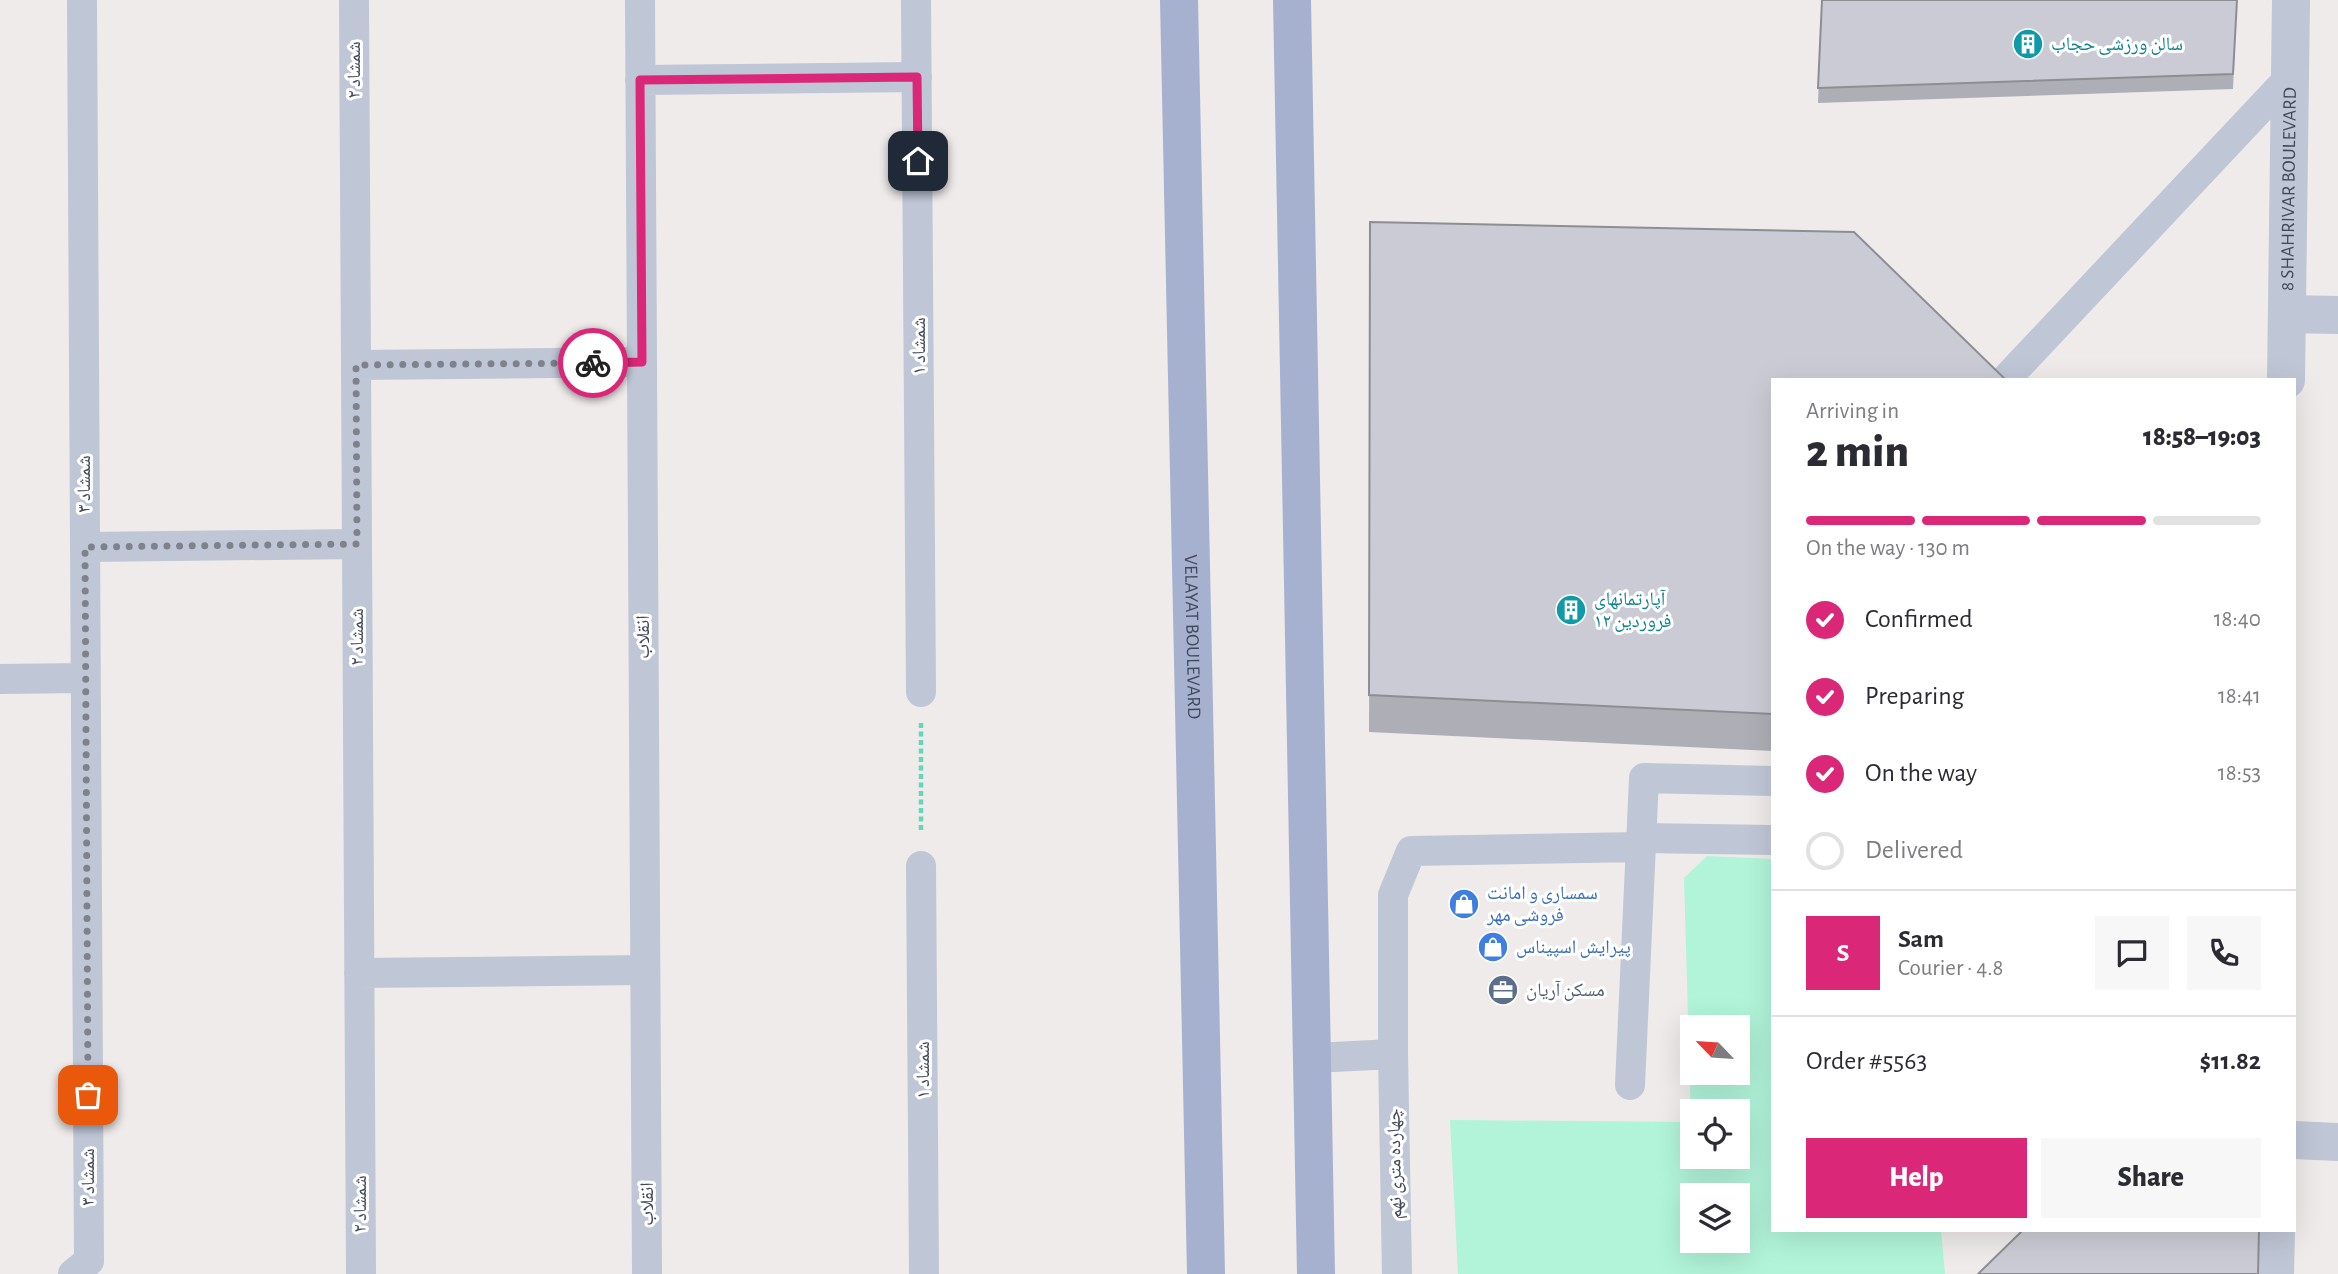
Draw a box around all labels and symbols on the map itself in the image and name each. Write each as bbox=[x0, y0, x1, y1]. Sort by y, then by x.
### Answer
building icon: سالن ورزشی حجاب bbox=[2011, 27, 2045, 61]
place label: سالن ورزشی حجاب bbox=[2051, 35, 2183, 55]
street label: شمشاد ۲ bbox=[345, 41, 364, 99]
street label: 8 SHAHRIVAR BOULEVARD bbox=[2278, 87, 2299, 291]
pin bbox=[888, 131, 948, 191]
street label: شمشاد ۱ bbox=[910, 317, 929, 375]
courier bbox=[558, 328, 628, 398]
street label: شمشاد ۳ bbox=[75, 455, 94, 513]
street label: VELAYAT BOULEVARD bbox=[1181, 554, 1204, 719]
place label: آپارتمانهای ۱۲ فروردین bbox=[1594, 589, 1672, 632]
building icon: آپارتمانهای ۱۲ فروردین bbox=[1554, 593, 1588, 627]
street label: شمشاد ۲ bbox=[348, 608, 367, 666]
street label: انقلاب bbox=[634, 615, 653, 659]
place label: سمساری و امانت فروشی مهر bbox=[1486, 884, 1598, 926]
shop icon: سمساری و امانت فروشی مهر bbox=[1447, 887, 1481, 921]
shop icon: پیرایش اسپیناس bbox=[1476, 930, 1510, 964]
place label: پیرایش اسپیناس bbox=[1516, 938, 1631, 958]
office icon: مسکن آریان bbox=[1486, 973, 1520, 1007]
place label: مسکن آریان bbox=[1526, 980, 1605, 1001]
north arrow bbox=[1680, 1015, 1750, 1085]
street label: شمشاد ۱ bbox=[914, 1041, 933, 1099]
pin bbox=[58, 1065, 118, 1125]
street label: چهارده متری نهم bbox=[1385, 1108, 1407, 1220]
street label: شمشاد ۳ bbox=[79, 1148, 98, 1206]
street label: شمشاد ۲ bbox=[351, 1175, 370, 1233]
street label: انقلاب bbox=[638, 1182, 657, 1226]

